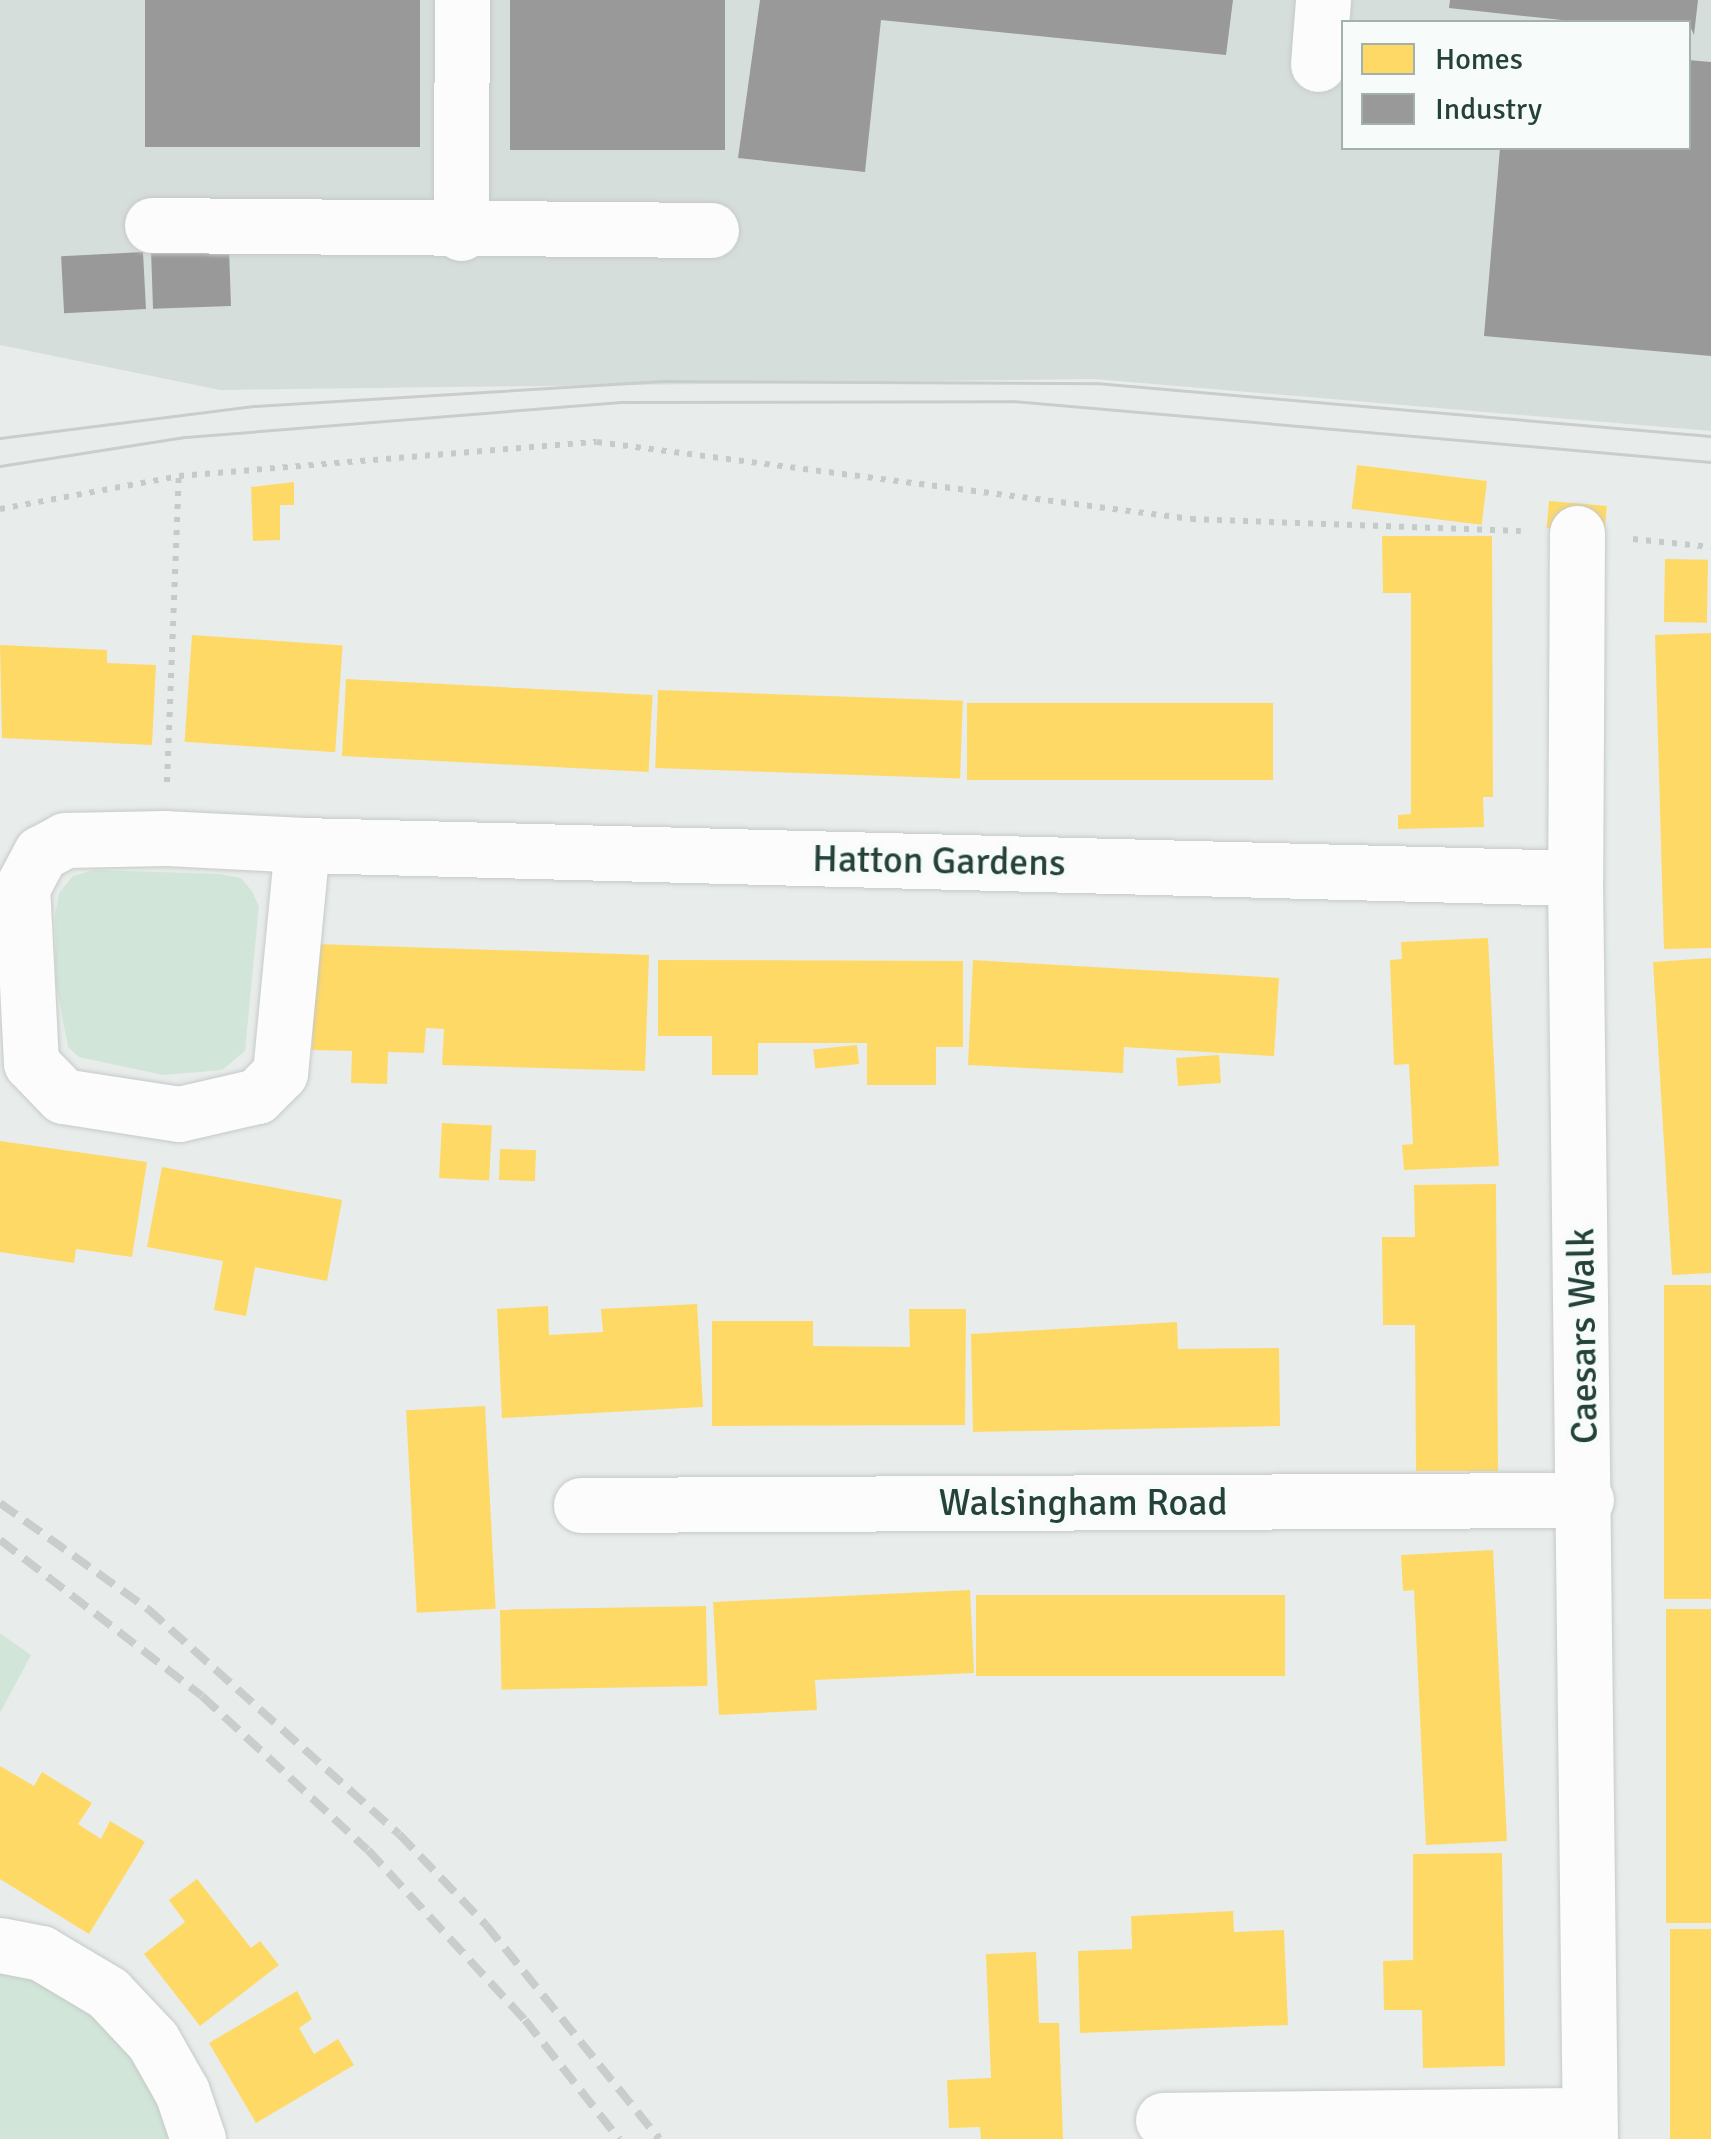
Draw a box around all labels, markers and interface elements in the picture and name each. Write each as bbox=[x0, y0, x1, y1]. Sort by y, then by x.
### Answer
legend bbox=[1341, 20, 1691, 150]
text: Homes bbox=[1435, 41, 1523, 78]
text: Industry bbox=[1435, 91, 1542, 128]
street label: Hatton Gardens bbox=[812, 836, 1066, 886]
street label: Caesars Walk bbox=[1558, 1228, 1608, 1444]
street label: Walsingham Road bbox=[938, 1480, 1228, 1526]

